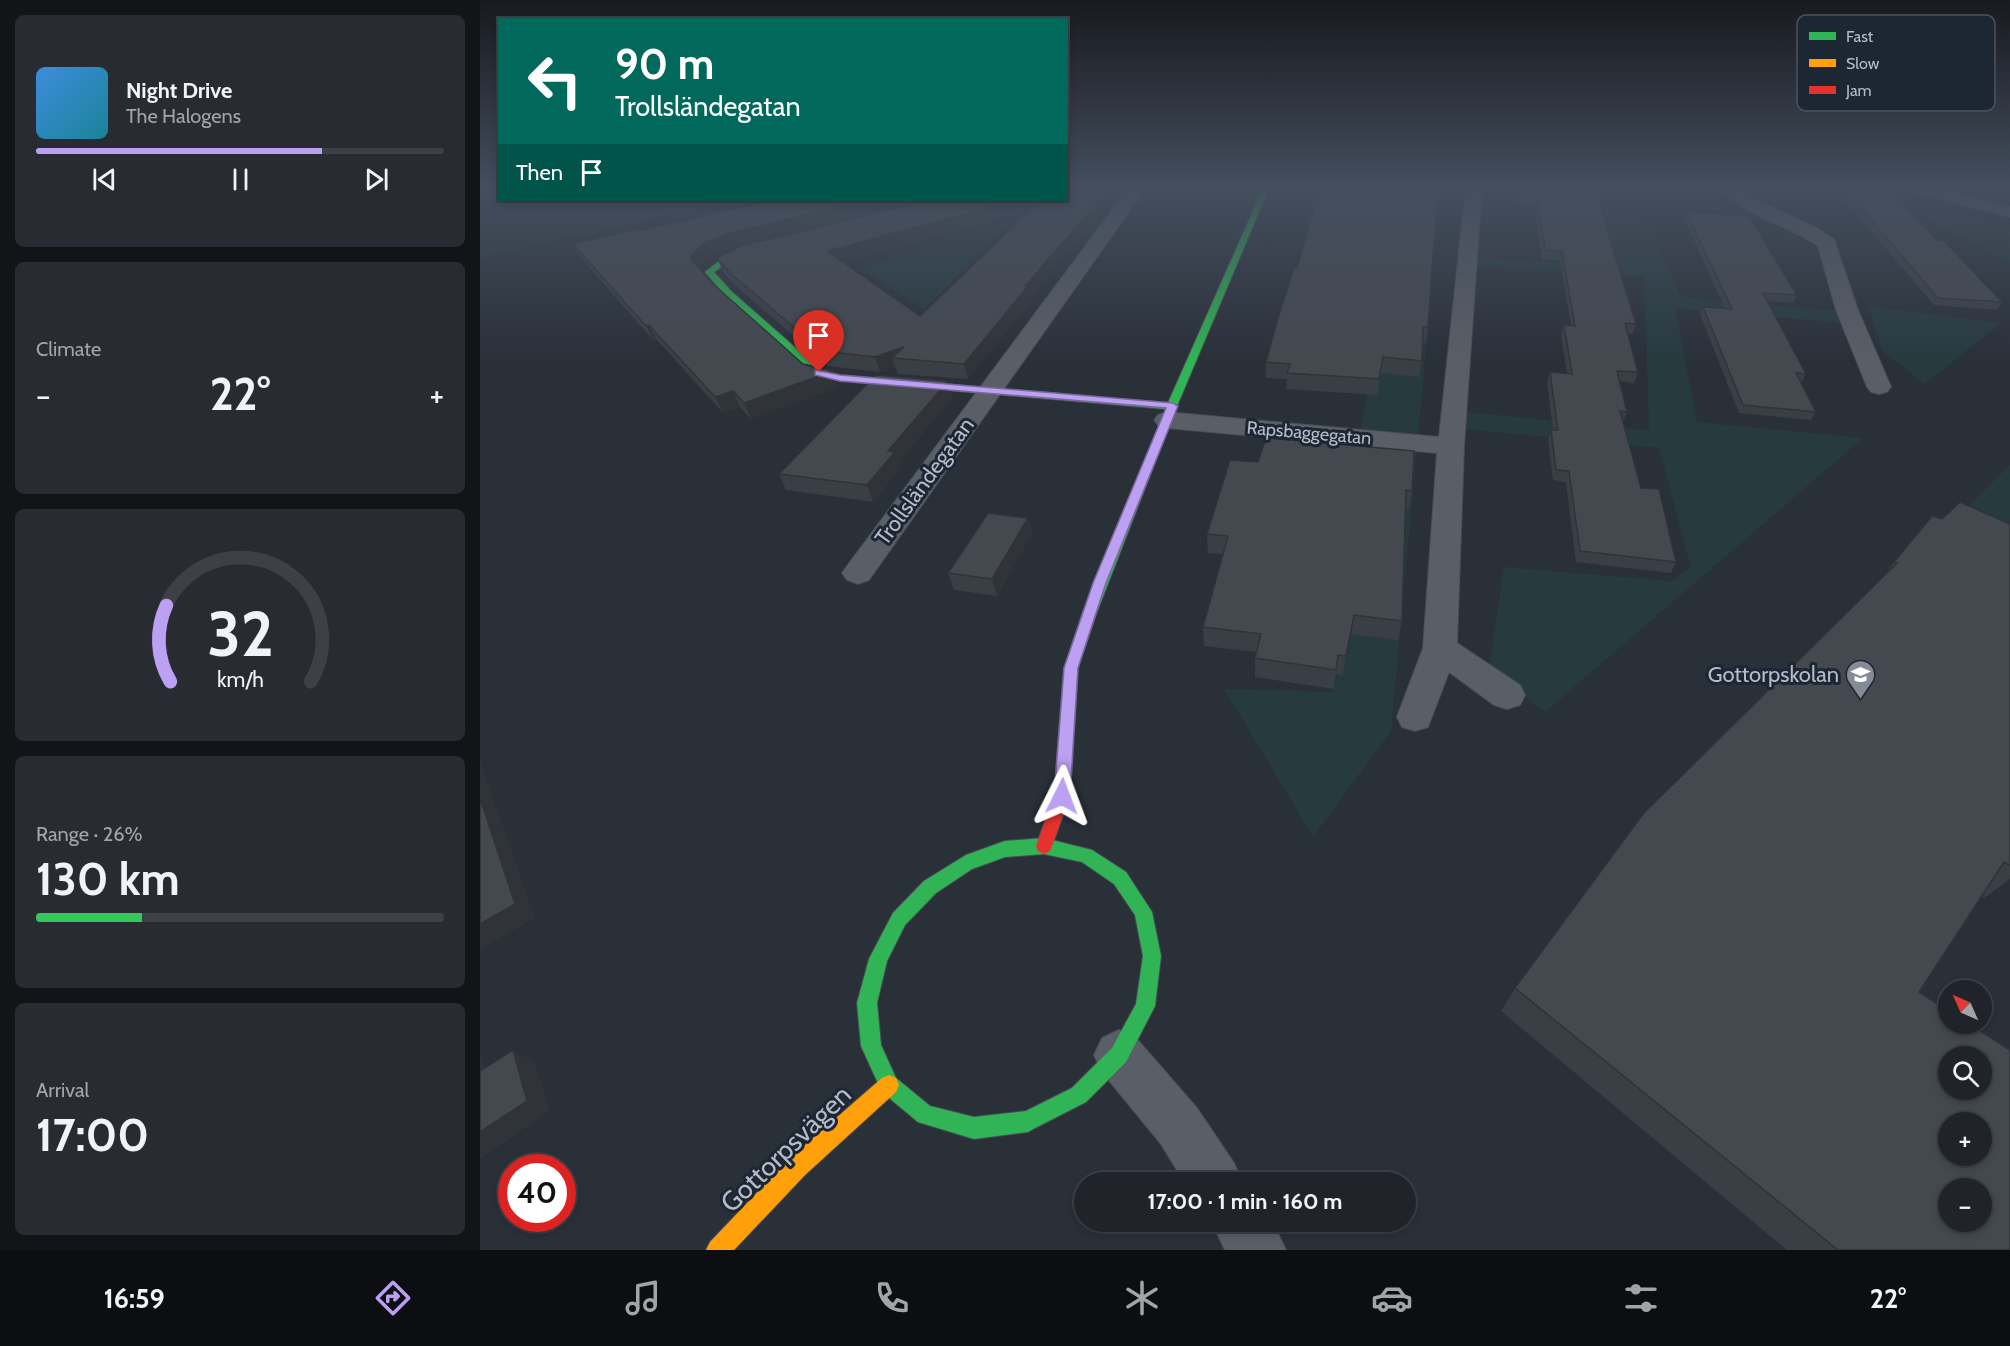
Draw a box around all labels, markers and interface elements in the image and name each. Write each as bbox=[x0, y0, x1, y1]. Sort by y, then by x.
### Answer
legend bbox=[1797, 15, 1995, 111]
text: Fast bbox=[1846, 27, 1874, 46]
text: 90 m bbox=[615, 38, 714, 90]
icon: left bbox=[516, 42, 594, 120]
text: Slow bbox=[1846, 54, 1880, 73]
text: Night Drive bbox=[126, 77, 232, 104]
text: Jam bbox=[1845, 81, 1872, 100]
text: Trollsländegatan bbox=[615, 90, 801, 123]
text: The Halogens bbox=[126, 104, 241, 128]
icon: arrive bbox=[575, 156, 608, 189]
text: Then bbox=[516, 159, 563, 186]
icon: previous bbox=[88, 163, 121, 196]
icon: pause bbox=[224, 163, 257, 196]
icon: next bbox=[360, 163, 393, 196]
pin bbox=[793, 310, 844, 372]
icon: arrive bbox=[802, 319, 835, 352]
text: Climate bbox=[36, 337, 101, 361]
text: 22° bbox=[210, 367, 270, 421]
text: − bbox=[36, 375, 51, 415]
text: + bbox=[429, 375, 444, 415]
street label: Trollsländegatan bbox=[869, 412, 980, 550]
street label: Rapsbaggegatan bbox=[1246, 417, 1372, 449]
text: 32 bbox=[207, 596, 273, 672]
school or university icon: Gottorpskolan bbox=[1844, 658, 1876, 700]
place label: Gottorpskolan bbox=[1708, 661, 1839, 688]
text: km/h bbox=[217, 666, 263, 692]
position arrow bbox=[1030, 764, 1094, 828]
text: Range · 26% bbox=[36, 822, 143, 846]
text: 130 km bbox=[36, 852, 180, 906]
north arrow bbox=[1938, 980, 1992, 1034]
map controls bbox=[1938, 980, 1992, 1232]
button: search bbox=[1938, 1046, 1992, 1100]
text: Arrival bbox=[36, 1078, 89, 1102]
street label: Gottorpsvägen bbox=[713, 1078, 858, 1219]
text: 17:00 bbox=[36, 1108, 149, 1162]
button: + bbox=[1938, 1112, 1992, 1166]
speed limit sign: 40 bbox=[498, 1154, 576, 1232]
button: − bbox=[1938, 1178, 1992, 1232]
text: 17:00 · 1 min · 160 m bbox=[1148, 1188, 1343, 1215]
icon: directions bbox=[372, 1277, 414, 1319]
icon: music bbox=[622, 1277, 664, 1319]
icon: phone bbox=[871, 1277, 913, 1319]
icon: climate bbox=[1121, 1277, 1163, 1319]
icon: car bbox=[1371, 1277, 1413, 1319]
icon: filters bbox=[1620, 1277, 1662, 1319]
text: 16:59 bbox=[104, 1282, 165, 1315]
text: 22° bbox=[1870, 1282, 1906, 1315]

